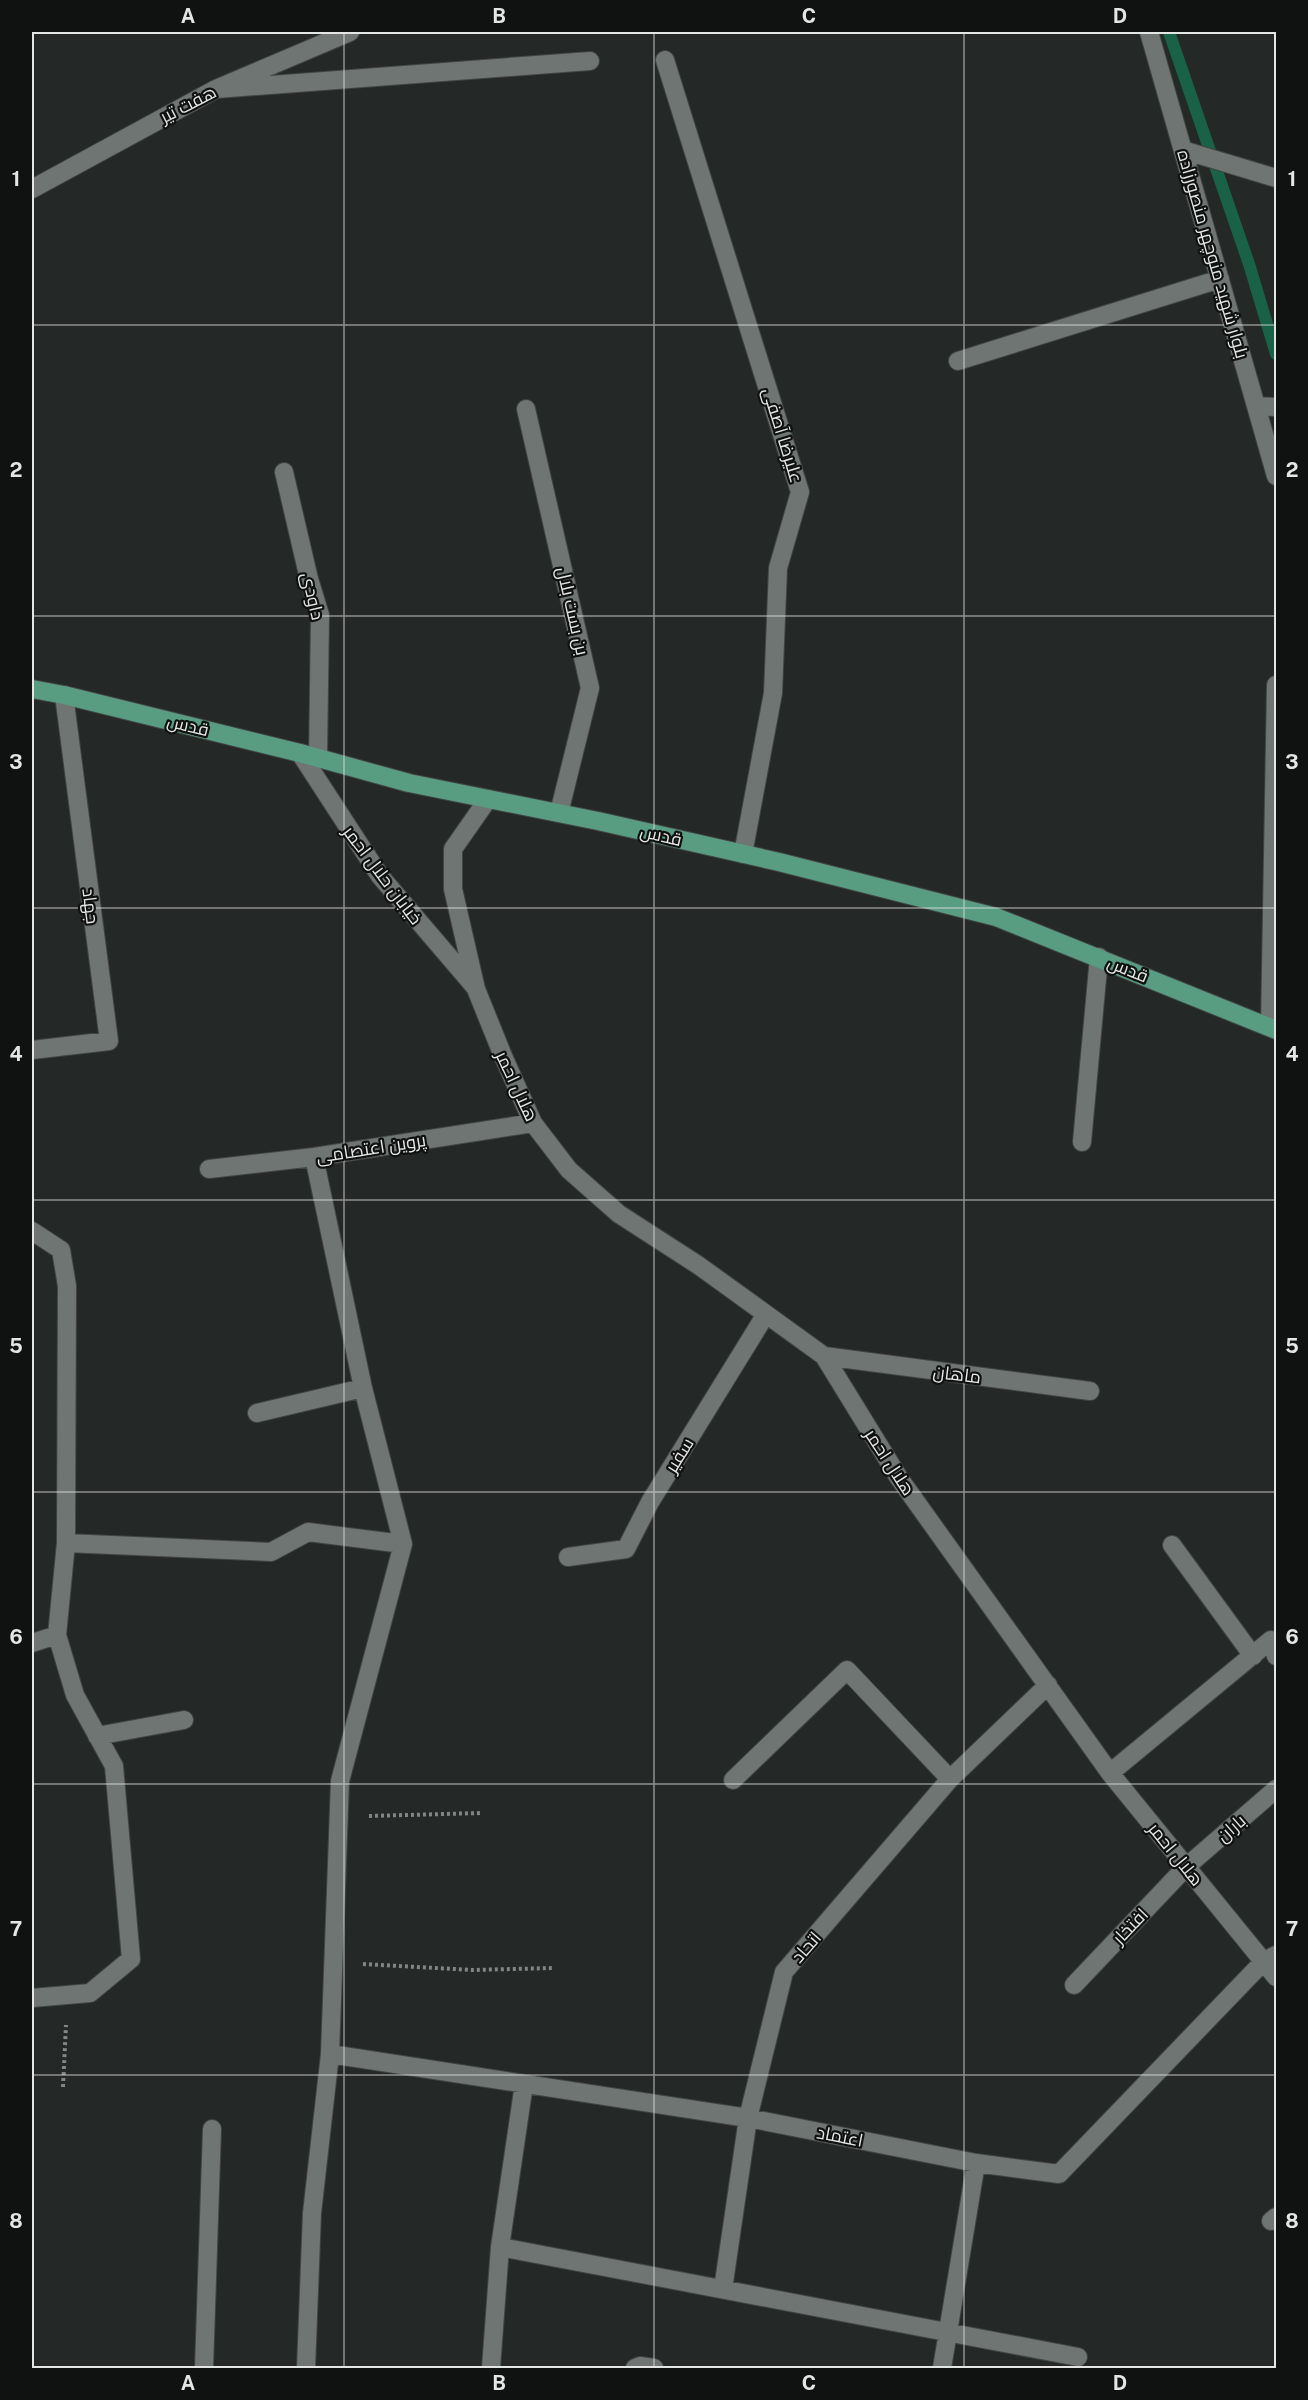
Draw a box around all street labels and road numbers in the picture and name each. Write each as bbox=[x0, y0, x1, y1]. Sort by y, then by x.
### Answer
street label: هفت تیر bbox=[155, 81, 220, 128]
street label: بلوار شهید منوچهر منصورزاده bbox=[1171, 147, 1253, 361]
street label: علیرضا آصفی bbox=[758, 385, 807, 485]
street label: بن بست بلال bbox=[552, 565, 593, 657]
street label: داودی bbox=[296, 570, 329, 622]
street label: قدس bbox=[165, 710, 211, 741]
street label: قدس bbox=[638, 820, 684, 851]
street label: خیابان حلال احمر bbox=[338, 821, 427, 929]
street label: جهاد bbox=[77, 887, 104, 925]
street label: قدس bbox=[1104, 951, 1152, 988]
street label: هلال احمر bbox=[490, 1047, 542, 1125]
street label: پروین اعتصامی bbox=[315, 1129, 428, 1169]
street label: ماهان bbox=[932, 1361, 982, 1388]
street label: هلال احمر bbox=[859, 1424, 919, 1500]
street label: سفیر bbox=[660, 1434, 699, 1478]
street label: باران bbox=[1212, 1810, 1251, 1847]
street label: هلال احمر bbox=[1143, 1817, 1208, 1890]
street label: افتخار bbox=[1107, 1904, 1153, 1950]
street label: اتحاد bbox=[787, 1927, 825, 1967]
street label: اعتماد bbox=[815, 2121, 865, 2151]

